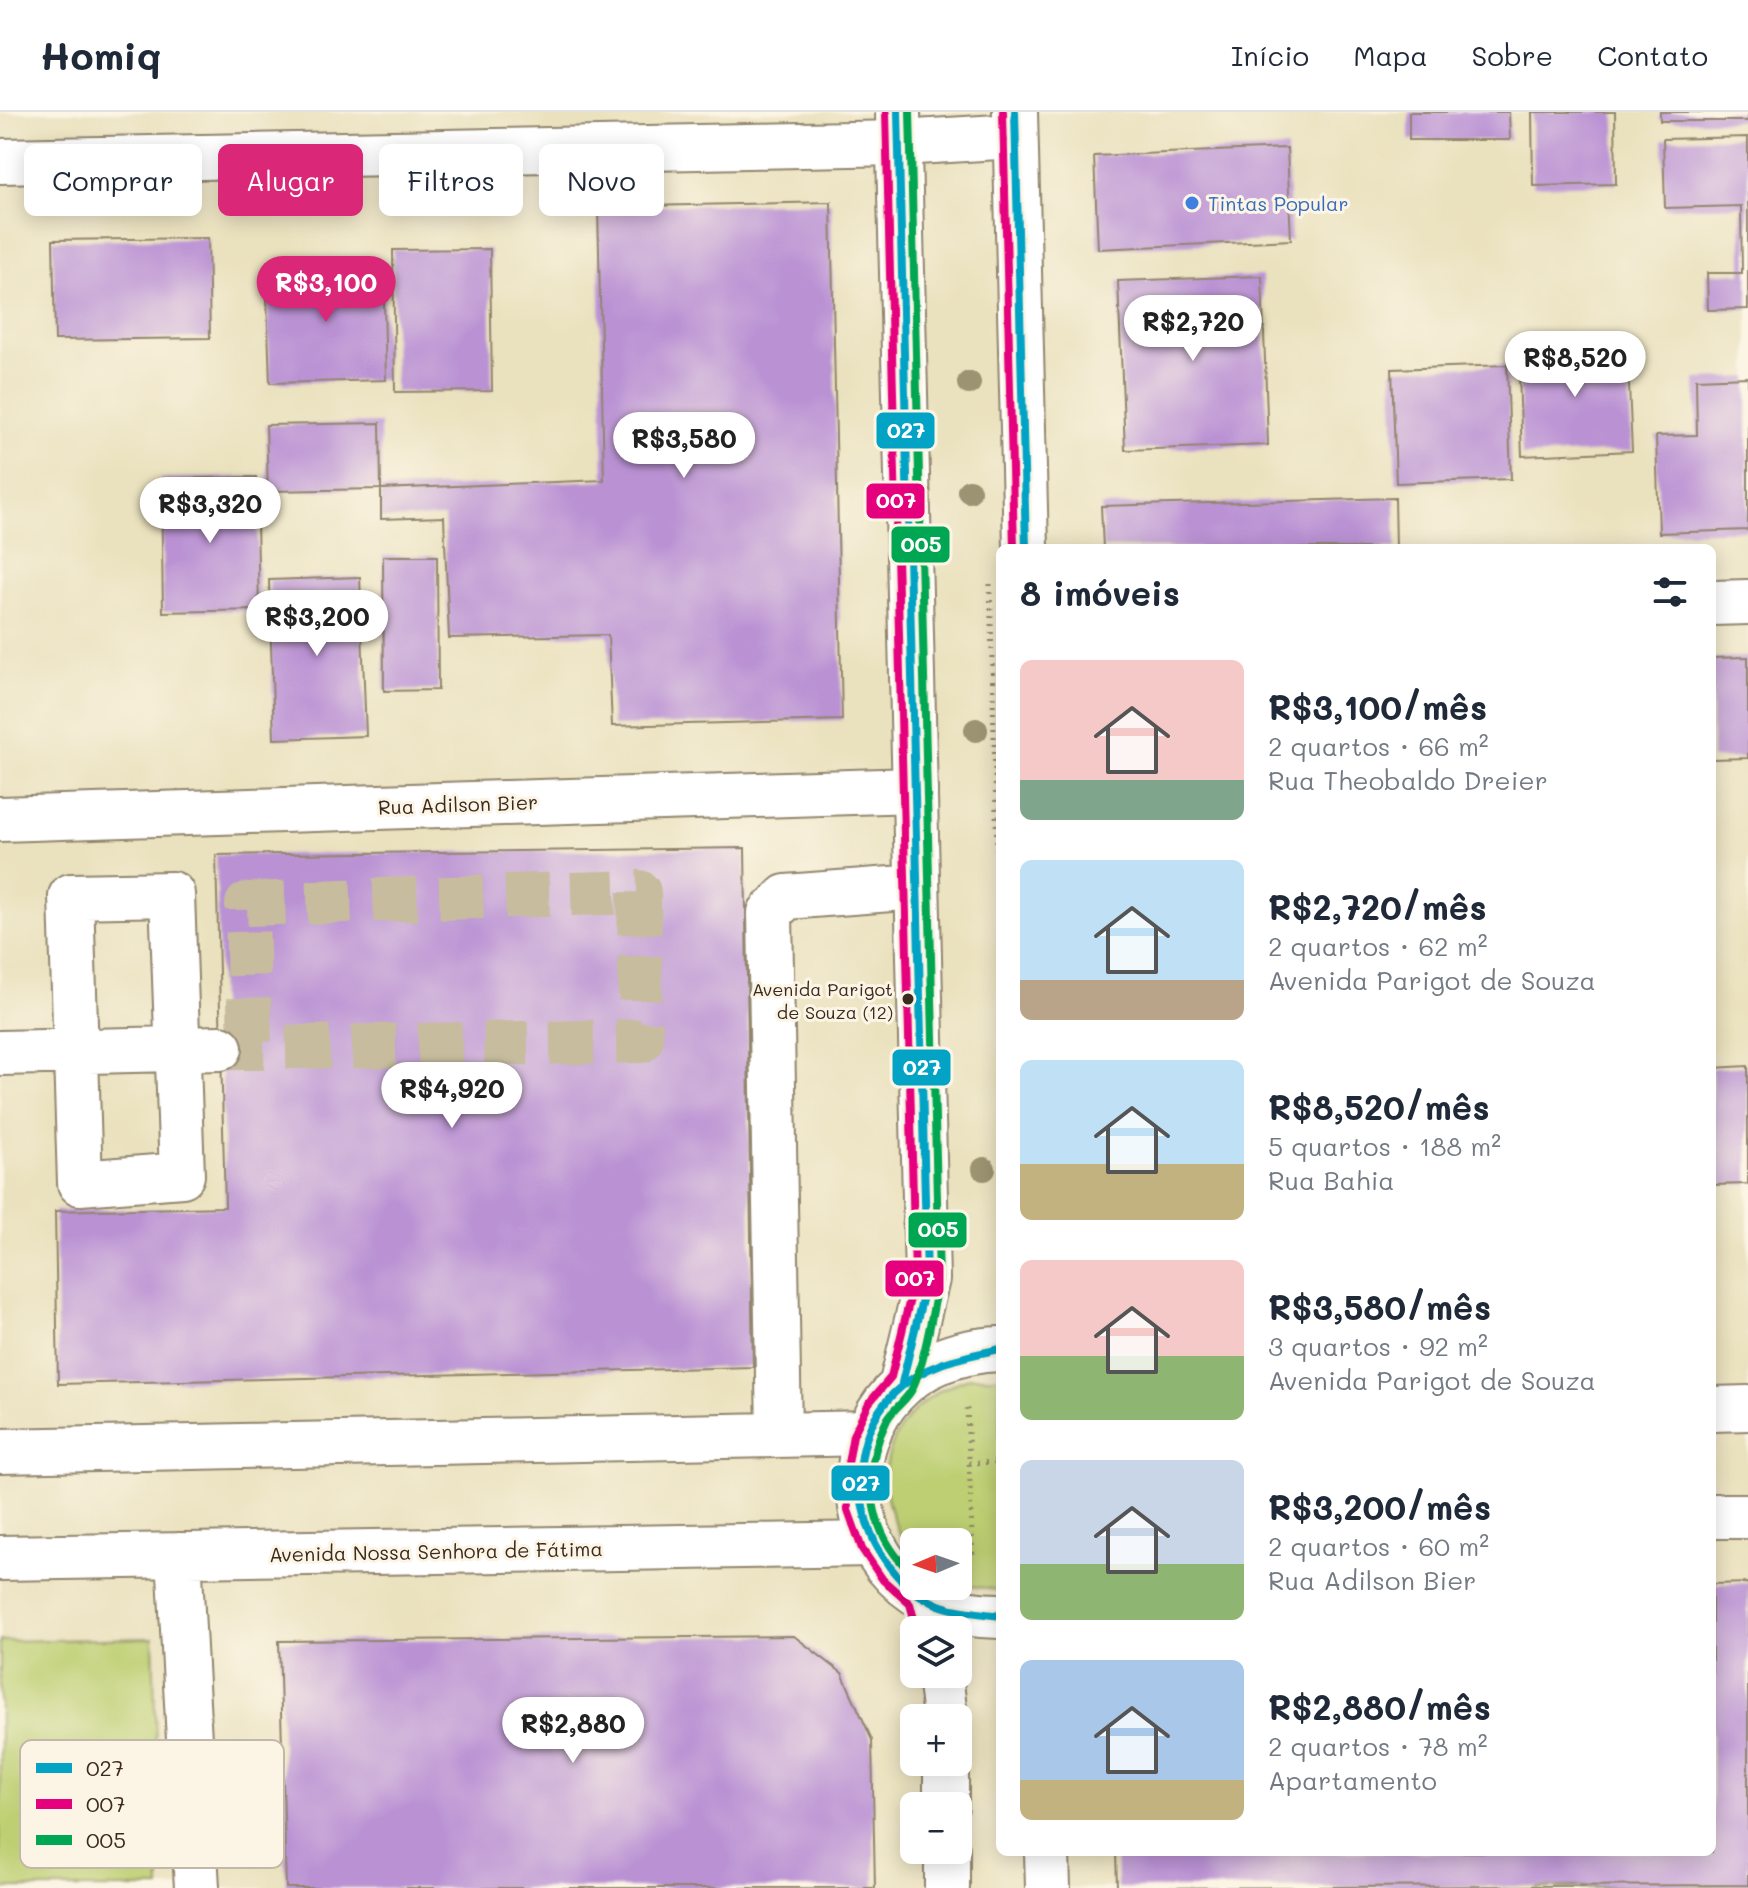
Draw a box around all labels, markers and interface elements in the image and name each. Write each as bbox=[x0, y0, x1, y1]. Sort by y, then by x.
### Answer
text: Homiq bbox=[40, 30, 161, 80]
text: Início bbox=[1231, 37, 1309, 73]
text: Mapa bbox=[1353, 37, 1428, 73]
text: Sobre bbox=[1472, 37, 1553, 73]
text: Contato bbox=[1597, 37, 1708, 73]
chip: Comprar bbox=[24, 144, 202, 216]
chip: Alugar bbox=[218, 144, 363, 216]
chip: Filtros bbox=[379, 144, 523, 216]
chip: Novo bbox=[539, 144, 664, 216]
place label: Tintas Popular bbox=[1208, 190, 1349, 216]
marker: Tintas Popular bbox=[1183, 194, 1201, 212]
pin: R$3,100 bbox=[252, 256, 400, 324]
text: R$3,100 bbox=[275, 265, 377, 299]
pin: R$2,720 bbox=[1119, 295, 1267, 363]
text: R$2,720 bbox=[1142, 304, 1244, 338]
pin: R$8,520 bbox=[1501, 331, 1649, 399]
text: R$8,520 bbox=[1523, 340, 1627, 374]
line badge: 027 bbox=[875, 411, 936, 450]
pin: R$3,580 bbox=[610, 412, 758, 480]
text: 027 bbox=[887, 415, 925, 444]
text: R$3,580 bbox=[631, 421, 737, 455]
pin: R$3,320 bbox=[136, 477, 284, 545]
line badge: 007 bbox=[865, 482, 926, 520]
text: 007 bbox=[876, 485, 916, 514]
text: R$3,320 bbox=[158, 486, 262, 520]
line badge: 005 bbox=[890, 525, 951, 564]
text: 005 bbox=[900, 529, 942, 558]
text: 8 imóveis bbox=[1020, 570, 1180, 615]
icon: filters bbox=[1648, 570, 1692, 614]
pin: R$3,200 bbox=[243, 590, 391, 658]
text: R$3,200 bbox=[264, 599, 370, 633]
text: R$3,100/mês bbox=[1268, 684, 1487, 729]
icon: home bbox=[1084, 692, 1180, 788]
text: 2 quartos · 66 m² bbox=[1268, 729, 1489, 763]
text: Rua Theobaldo Dreier bbox=[1268, 763, 1548, 797]
street label: Rua Adilson Bier bbox=[377, 788, 539, 820]
text: R$2,720/mês bbox=[1268, 884, 1487, 929]
icon: home bbox=[1084, 892, 1180, 988]
text: 2 quartos · 62 m² bbox=[1268, 929, 1487, 963]
text: Avenida Parigot de Souza bbox=[1268, 963, 1596, 997]
place label: Avenida Parigot de Souza (12) bbox=[752, 977, 893, 1024]
marker: Avenida Parigot de Souza (12) bbox=[900, 991, 916, 1007]
line badge: 027 bbox=[891, 1048, 952, 1087]
text: 027 bbox=[903, 1052, 941, 1081]
pin: R$4,920 bbox=[378, 1062, 526, 1130]
text: R$4,920 bbox=[399, 1071, 505, 1105]
text: R$8,520/mês bbox=[1268, 1084, 1490, 1129]
icon: home bbox=[1084, 1092, 1180, 1188]
text: 5 quartos · 188 m² bbox=[1268, 1129, 1501, 1163]
text: Rua Bahia bbox=[1268, 1163, 1395, 1197]
line badge: 005 bbox=[907, 1211, 968, 1249]
text: 005 bbox=[917, 1214, 959, 1243]
line badge: 007 bbox=[884, 1259, 945, 1298]
text: 007 bbox=[895, 1263, 935, 1292]
text: R$3,580/mês bbox=[1268, 1284, 1491, 1329]
icon: home bbox=[1084, 1292, 1180, 1388]
text: 3 quartos · 92 m² bbox=[1268, 1329, 1488, 1363]
text: Avenida Parigot de Souza bbox=[1268, 1363, 1596, 1397]
line badge: 027 bbox=[830, 1464, 891, 1502]
text: 027 bbox=[842, 1468, 880, 1497]
text: R$3,200/mês bbox=[1268, 1484, 1491, 1529]
icon: home bbox=[1084, 1492, 1180, 1588]
north arrow bbox=[900, 1528, 972, 1600]
map controls bbox=[900, 1528, 972, 1864]
text: 2 quartos · 60 m² bbox=[1268, 1529, 1489, 1563]
street label: Avenida Nossa Senhora de Fátima bbox=[269, 1535, 603, 1567]
text: Rua Adilson Bier bbox=[1268, 1563, 1476, 1597]
button: layers bbox=[900, 1616, 972, 1688]
text: R$2,880/mês bbox=[1268, 1684, 1491, 1729]
icon: home bbox=[1084, 1692, 1180, 1788]
pin: R$2,880 bbox=[499, 1697, 647, 1765]
button: + bbox=[900, 1704, 972, 1776]
text: R$2,880 bbox=[520, 1706, 626, 1740]
text: 2 quartos · 78 m² bbox=[1268, 1729, 1487, 1763]
legend bbox=[20, 1740, 284, 1868]
text: 027 bbox=[86, 1753, 124, 1782]
text: Apartamento bbox=[1268, 1763, 1437, 1797]
text: 007 bbox=[86, 1789, 125, 1818]
button: − bbox=[900, 1792, 972, 1864]
text: 005 bbox=[86, 1825, 126, 1854]

